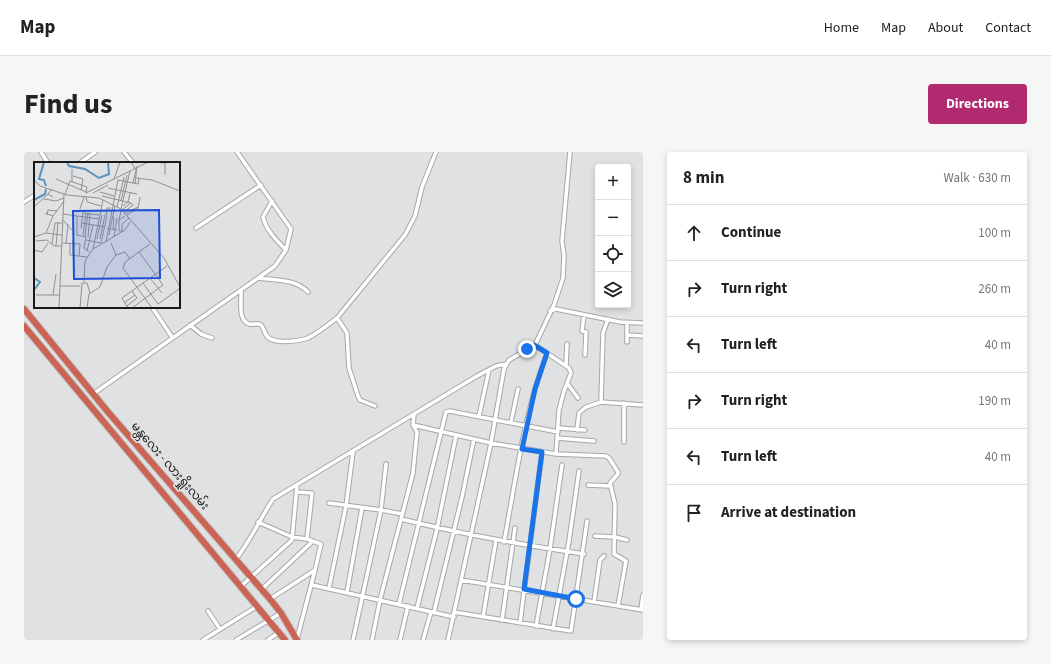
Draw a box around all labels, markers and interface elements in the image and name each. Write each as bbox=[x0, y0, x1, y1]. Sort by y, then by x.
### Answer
text: Map bbox=[20, 14, 55, 41]
text: Home bbox=[824, 18, 859, 38]
text: Map bbox=[881, 18, 906, 38]
text: About bbox=[928, 18, 963, 38]
text: Contact bbox=[985, 18, 1031, 38]
text: Find us bbox=[24, 84, 112, 124]
button: Directions bbox=[928, 84, 1027, 124]
inset map bbox=[34, 162, 180, 308]
map controls bbox=[595, 164, 631, 308]
button: + bbox=[595, 164, 631, 200]
text: 8 min bbox=[683, 166, 724, 190]
text: Walk · 630 m bbox=[943, 169, 1011, 187]
button: − bbox=[595, 200, 631, 236]
icon: ahead bbox=[683, 222, 705, 244]
text: Continue bbox=[721, 222, 781, 243]
text: 100 m bbox=[978, 224, 1011, 242]
button: locate bbox=[595, 236, 631, 272]
button: layers bbox=[595, 272, 631, 308]
icon: right bbox=[683, 278, 705, 300]
text: Turn right bbox=[721, 278, 787, 299]
text: 260 m bbox=[978, 280, 1011, 298]
icon: left bbox=[683, 334, 705, 356]
text: Turn left bbox=[721, 334, 777, 355]
text: 40 m bbox=[985, 336, 1011, 354]
route end bbox=[518, 340, 536, 358]
icon: right bbox=[683, 390, 705, 412]
text: Turn right bbox=[721, 390, 787, 411]
text: 190 m bbox=[978, 392, 1011, 410]
street label: မန္တလေး - လားရှိုးလမ်း bbox=[126, 418, 214, 514]
icon: left bbox=[683, 446, 705, 468]
text: Turn left bbox=[721, 446, 777, 467]
text: 40 m bbox=[985, 448, 1011, 466]
icon: arrive bbox=[683, 502, 705, 524]
text: Arrive at destination bbox=[721, 502, 856, 523]
route start bbox=[567, 590, 585, 608]

